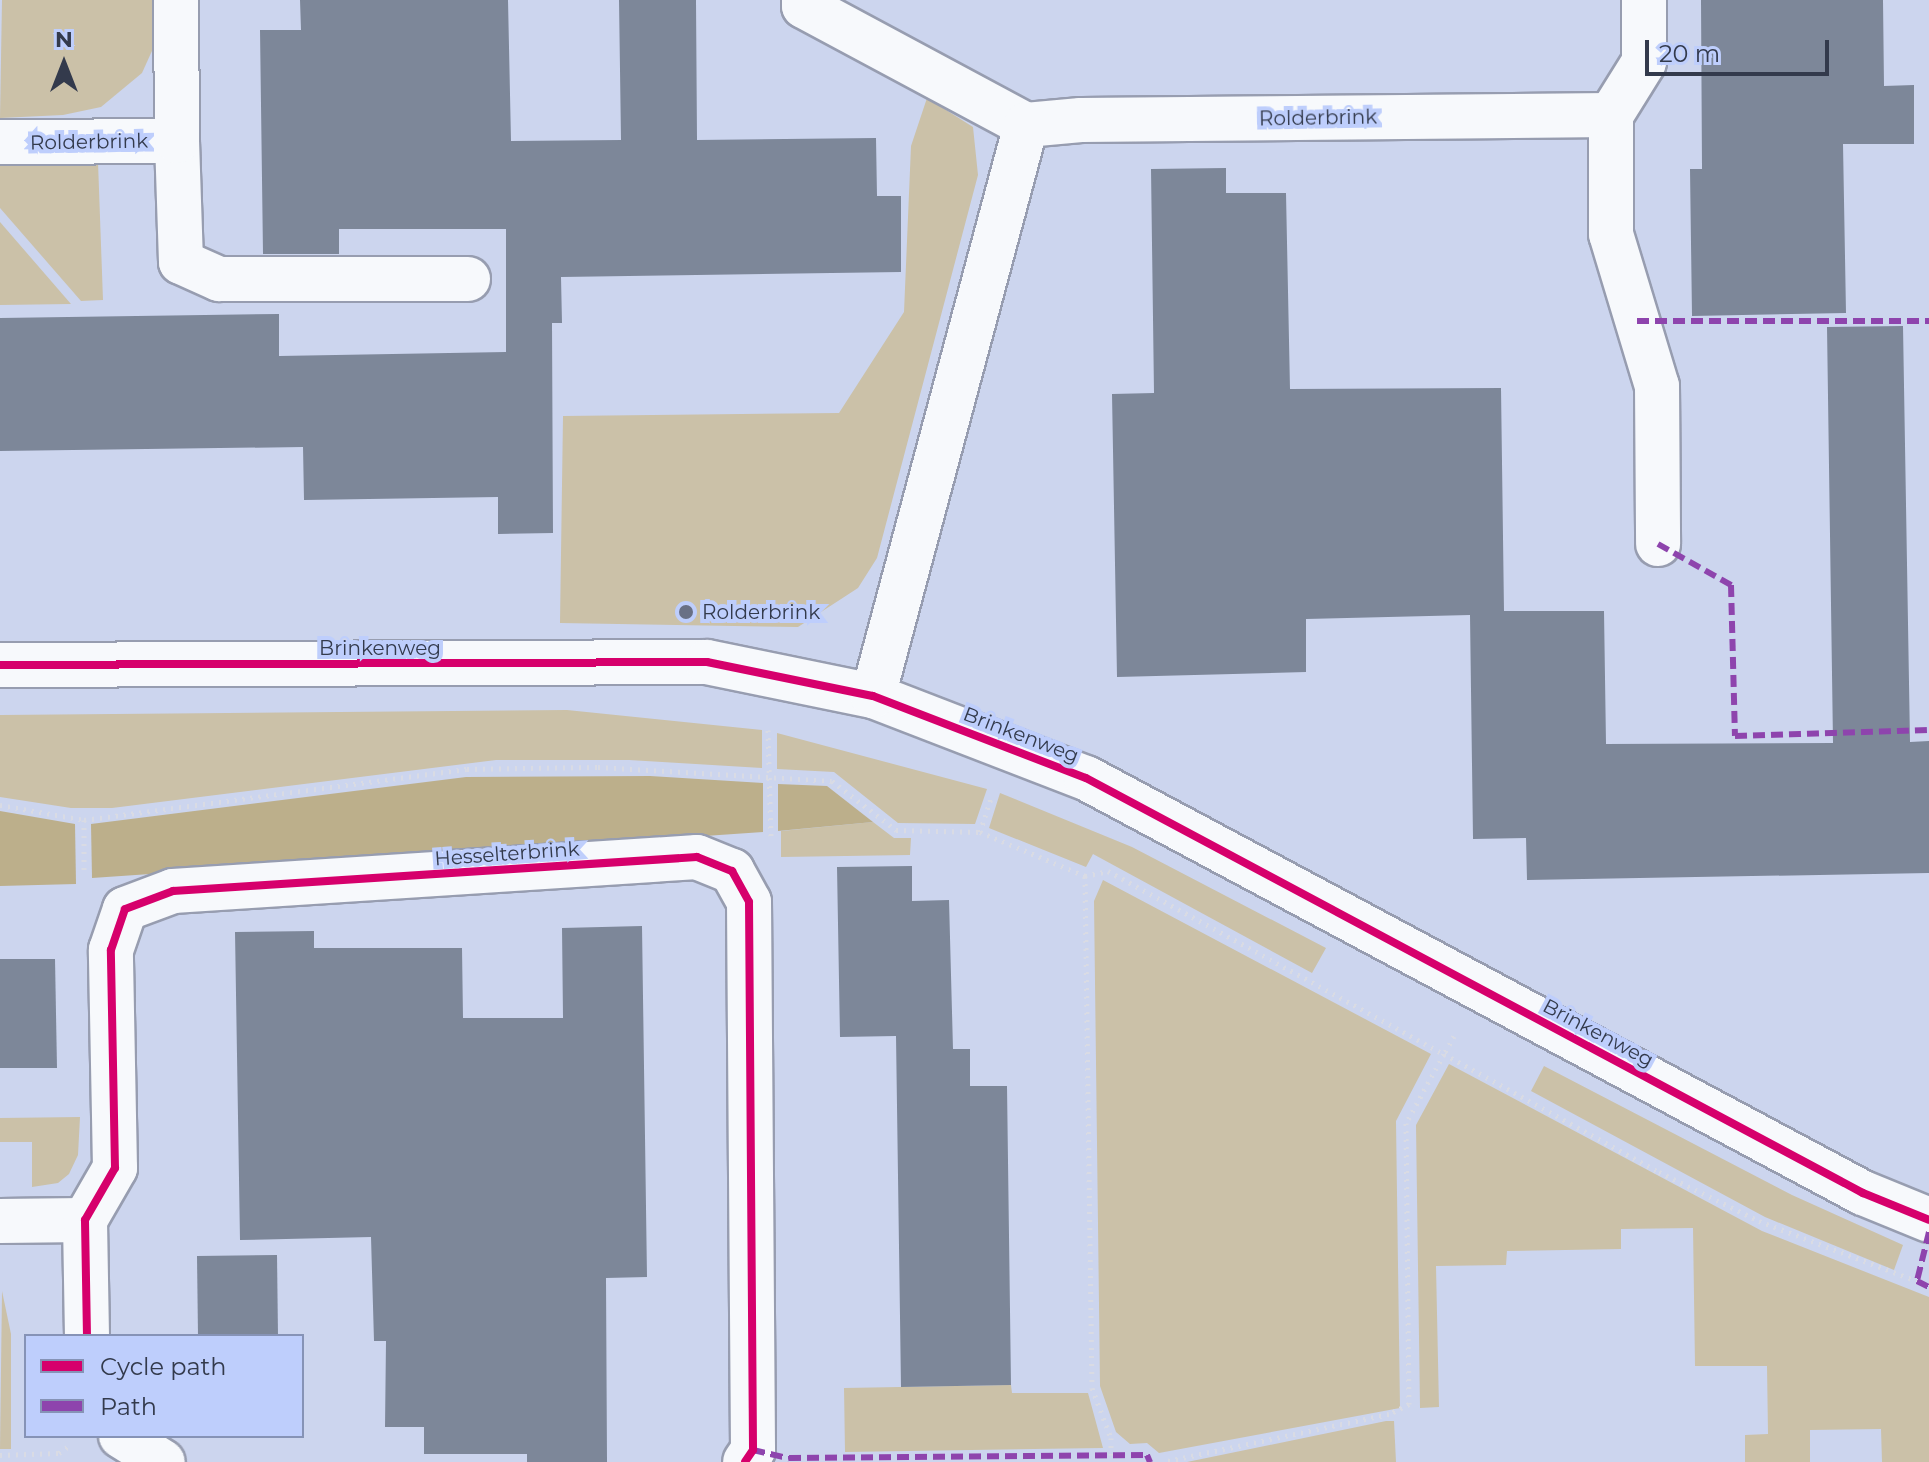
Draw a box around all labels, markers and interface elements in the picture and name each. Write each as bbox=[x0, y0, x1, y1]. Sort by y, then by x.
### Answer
north arrow bbox=[24, 24, 104, 104]
scale bar bbox=[1649, 24, 1833, 74]
text: N bbox=[55, 26, 73, 53]
text: 20 m bbox=[1659, 39, 1720, 68]
street label: Rolderbrink bbox=[1259, 105, 1377, 131]
street label: Rolderbrink bbox=[30, 129, 148, 155]
place label: Rolderbrink bbox=[702, 600, 820, 624]
marker: Rolderbrink bbox=[677, 603, 695, 621]
street label: Brinkenweg bbox=[319, 636, 441, 660]
street label: Brinkenweg bbox=[960, 702, 1082, 768]
street label: Hesselterbrink bbox=[434, 837, 580, 871]
street label: Brinkenweg bbox=[1539, 994, 1657, 1072]
legend bbox=[24, 1334, 304, 1438]
text: Cycle path bbox=[100, 1352, 227, 1381]
text: Path bbox=[100, 1392, 157, 1421]

